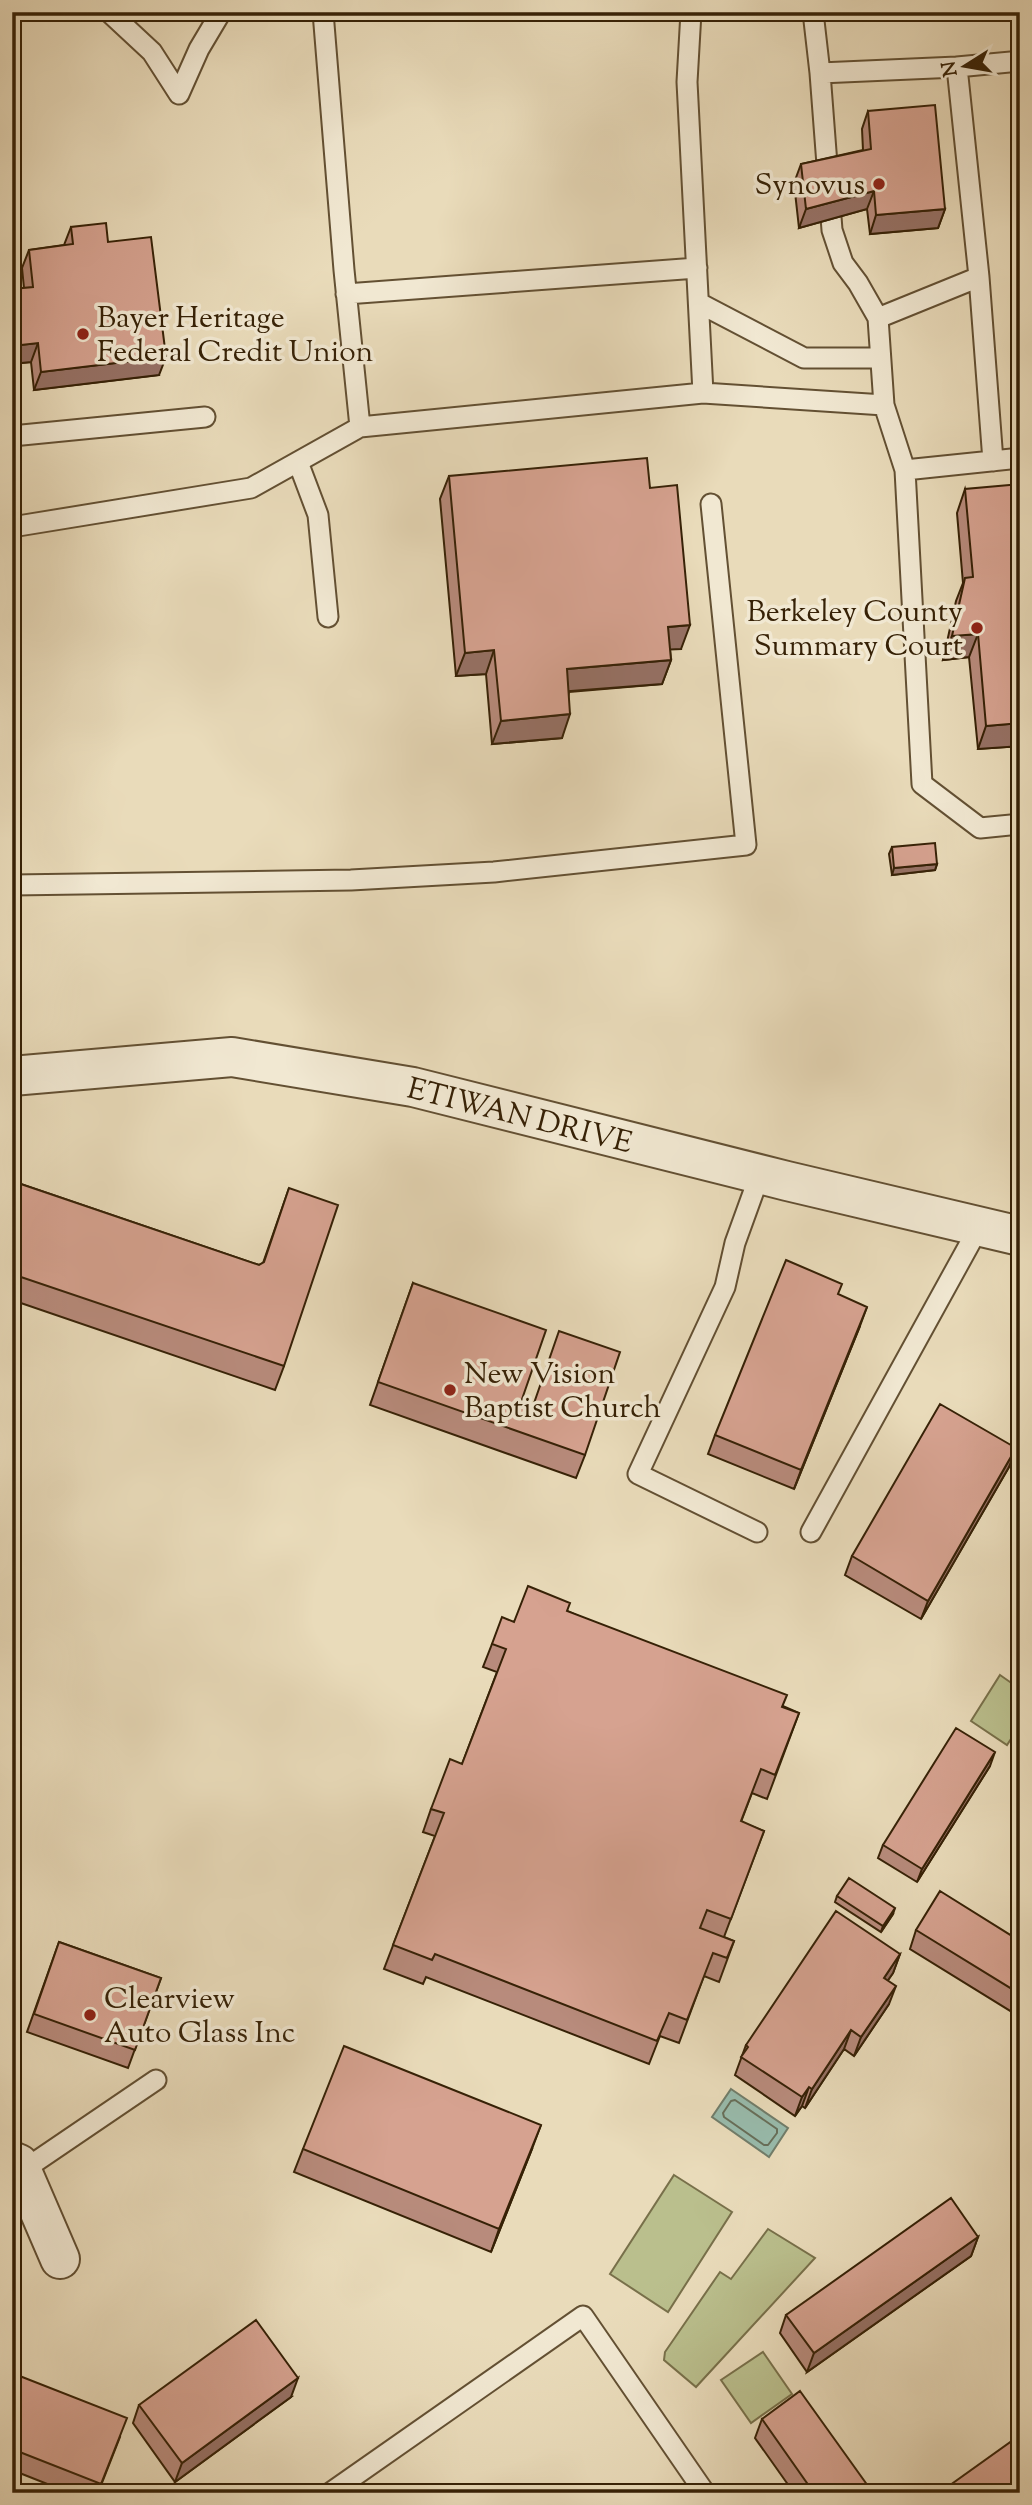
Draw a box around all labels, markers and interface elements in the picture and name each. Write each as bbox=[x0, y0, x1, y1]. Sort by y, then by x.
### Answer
north arrow bbox=[930, 32, 1000, 102]
text: N bbox=[936, 59, 965, 79]
place label: Synovus bbox=[754, 165, 865, 208]
marker: Synovus bbox=[871, 176, 887, 192]
place label: Bayer Heritage Federal Credit Union bbox=[97, 298, 374, 375]
marker: Bayer Heritage Federal Credit Union bbox=[75, 326, 91, 342]
place label: Berkeley County Summary Court bbox=[747, 592, 963, 669]
marker: Berkeley County Summary Court bbox=[969, 620, 985, 636]
street label: ETIWAN DRIVE bbox=[402, 1069, 636, 1166]
place label: New Vision Baptist Church bbox=[464, 1354, 662, 1431]
marker: New Vision Baptist Church bbox=[442, 1382, 458, 1398]
place label: Clearview Auto Glass Inc bbox=[104, 1979, 295, 2056]
marker: Clearview Auto Glass Inc bbox=[82, 2007, 98, 2023]

